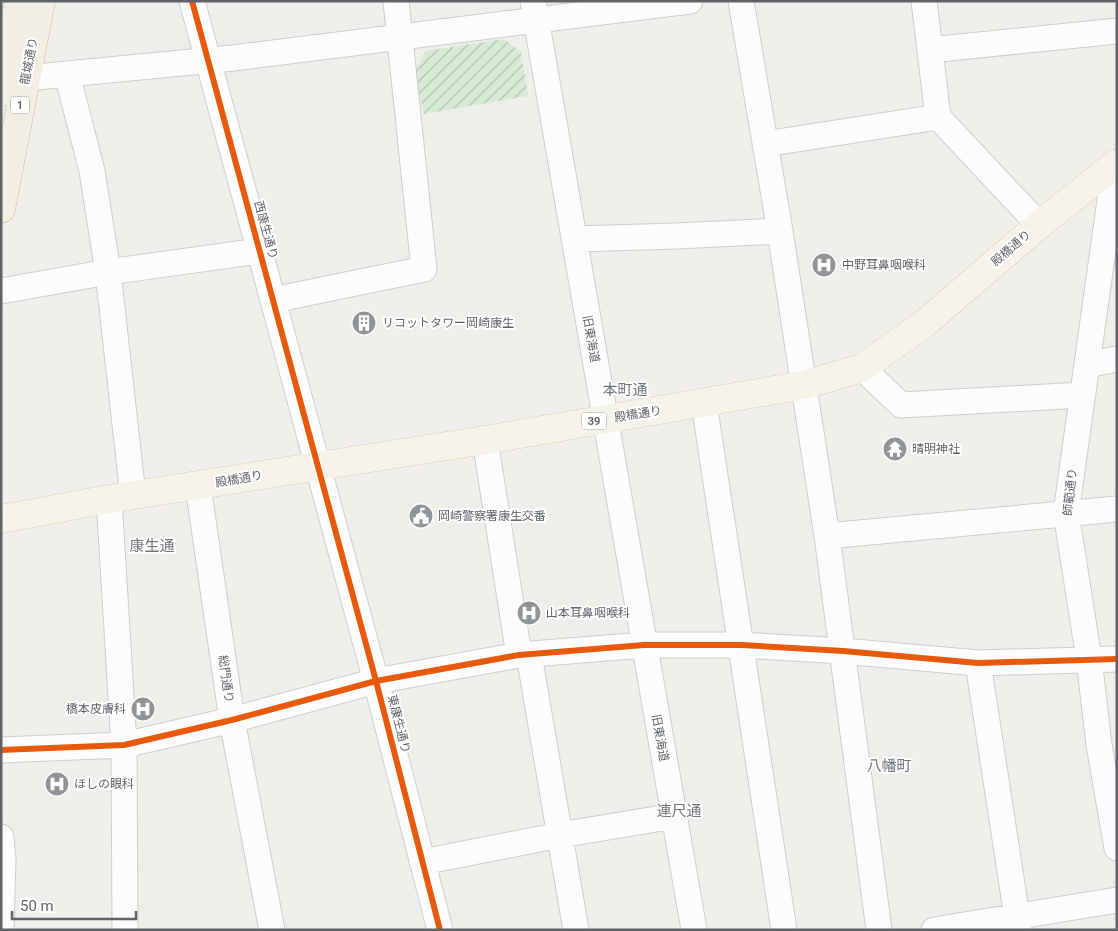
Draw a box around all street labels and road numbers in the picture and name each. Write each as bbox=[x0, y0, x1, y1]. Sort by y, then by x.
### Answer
street label: 龍城通り bbox=[18, 36, 40, 86]
road number: 1 bbox=[11, 96, 29, 114]
street label: 西康生通り bbox=[251, 199, 281, 261]
street label: 殿橋通り bbox=[988, 227, 1034, 269]
street label: 旧東海道 bbox=[580, 314, 602, 364]
street label: 殿橋通り bbox=[613, 403, 663, 425]
road number: 39 bbox=[582, 412, 606, 430]
street label: 師範通り bbox=[1061, 467, 1079, 517]
street label: 殿橋通り bbox=[214, 468, 264, 490]
street label: 総門通り bbox=[216, 654, 236, 704]
street label: 東康生通り bbox=[385, 693, 413, 755]
street label: 旧東海道 bbox=[649, 713, 671, 763]

